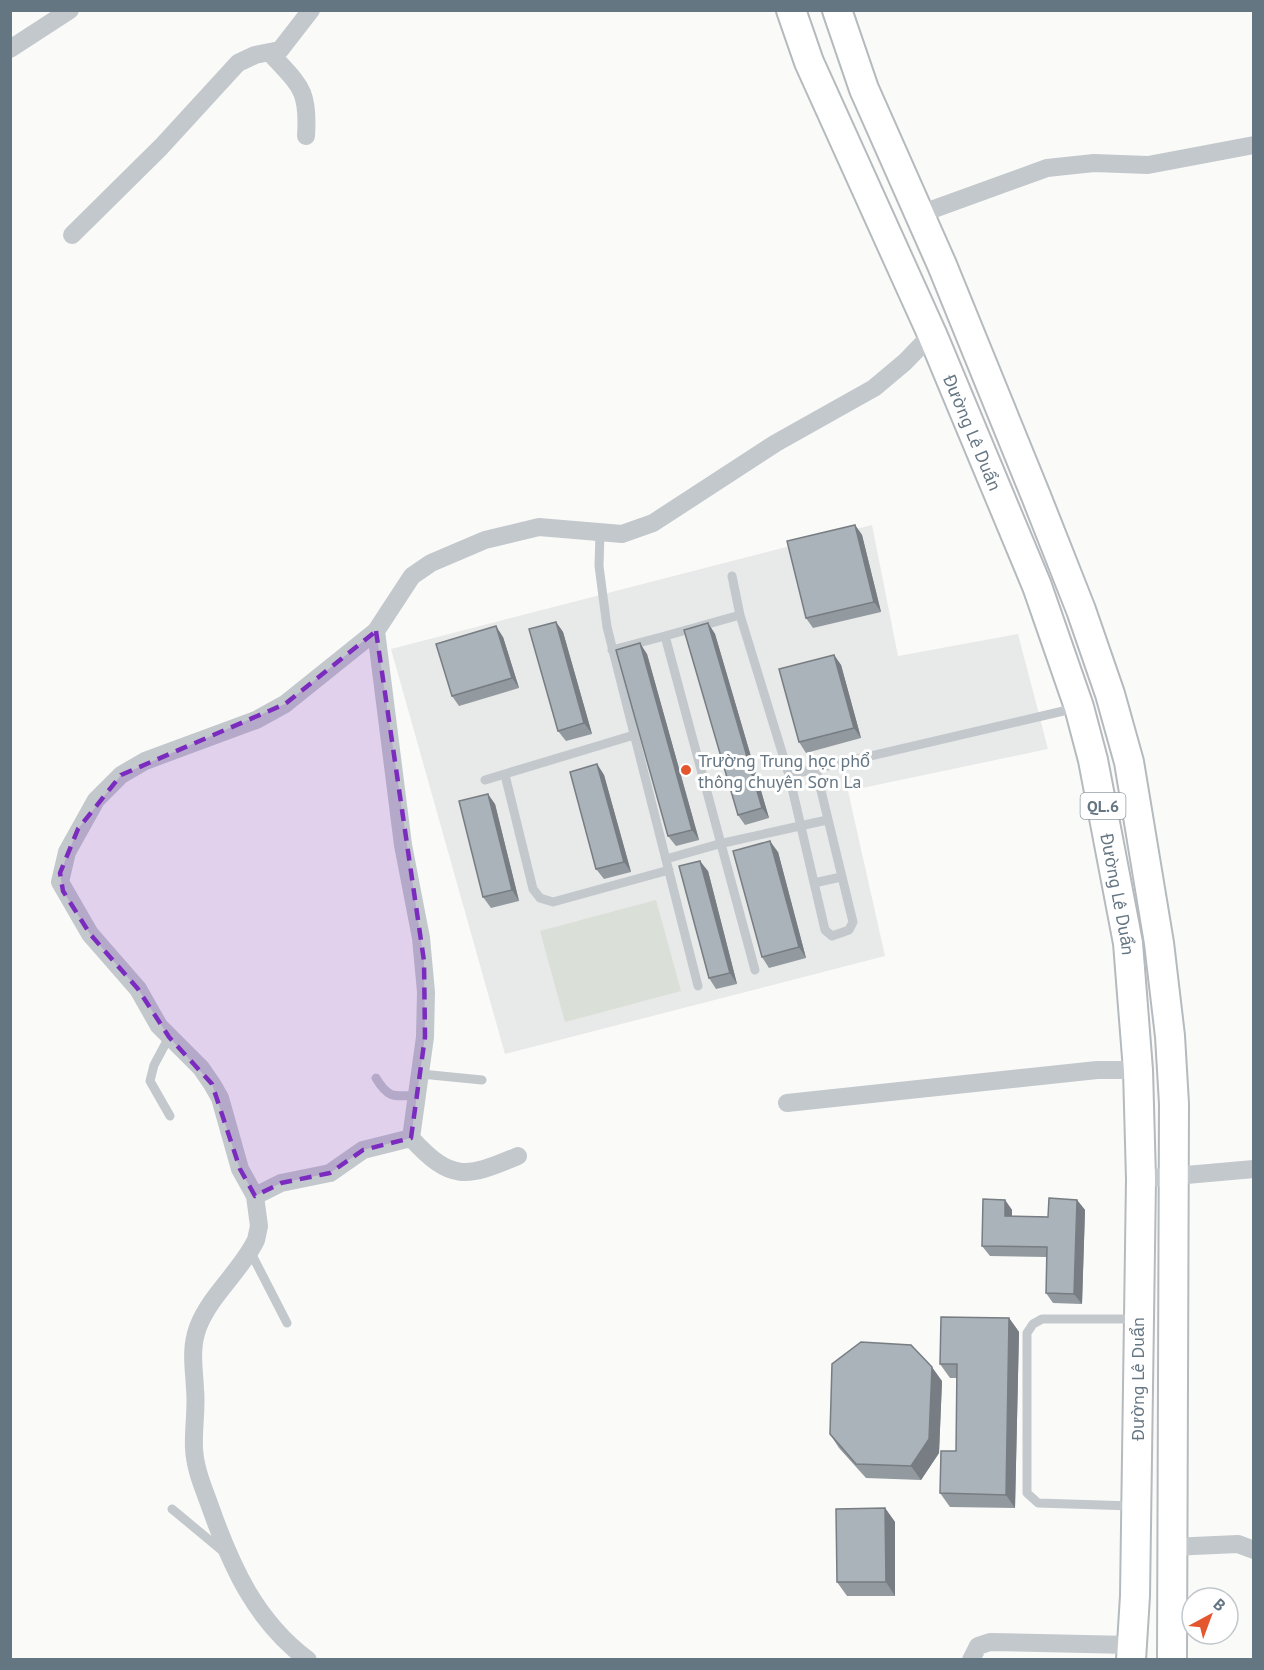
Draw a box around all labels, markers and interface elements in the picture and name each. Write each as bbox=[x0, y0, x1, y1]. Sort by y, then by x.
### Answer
street label: Đường Lê Duẩn bbox=[938, 370, 1007, 494]
place label: Trường Trung học phổ thông chuyên Sơn La bbox=[698, 749, 870, 793]
marker: Trường Trung học phổ thông chuyên Sơn La bbox=[679, 763, 693, 777]
road number: QL.6 bbox=[1080, 793, 1126, 819]
street label: Đường Lê Duẩn bbox=[1096, 830, 1140, 956]
street label: Đường Lê Duẩn bbox=[1126, 1317, 1149, 1442]
north arrow bbox=[1180, 1586, 1240, 1646]
text: B bbox=[1210, 1594, 1230, 1615]

